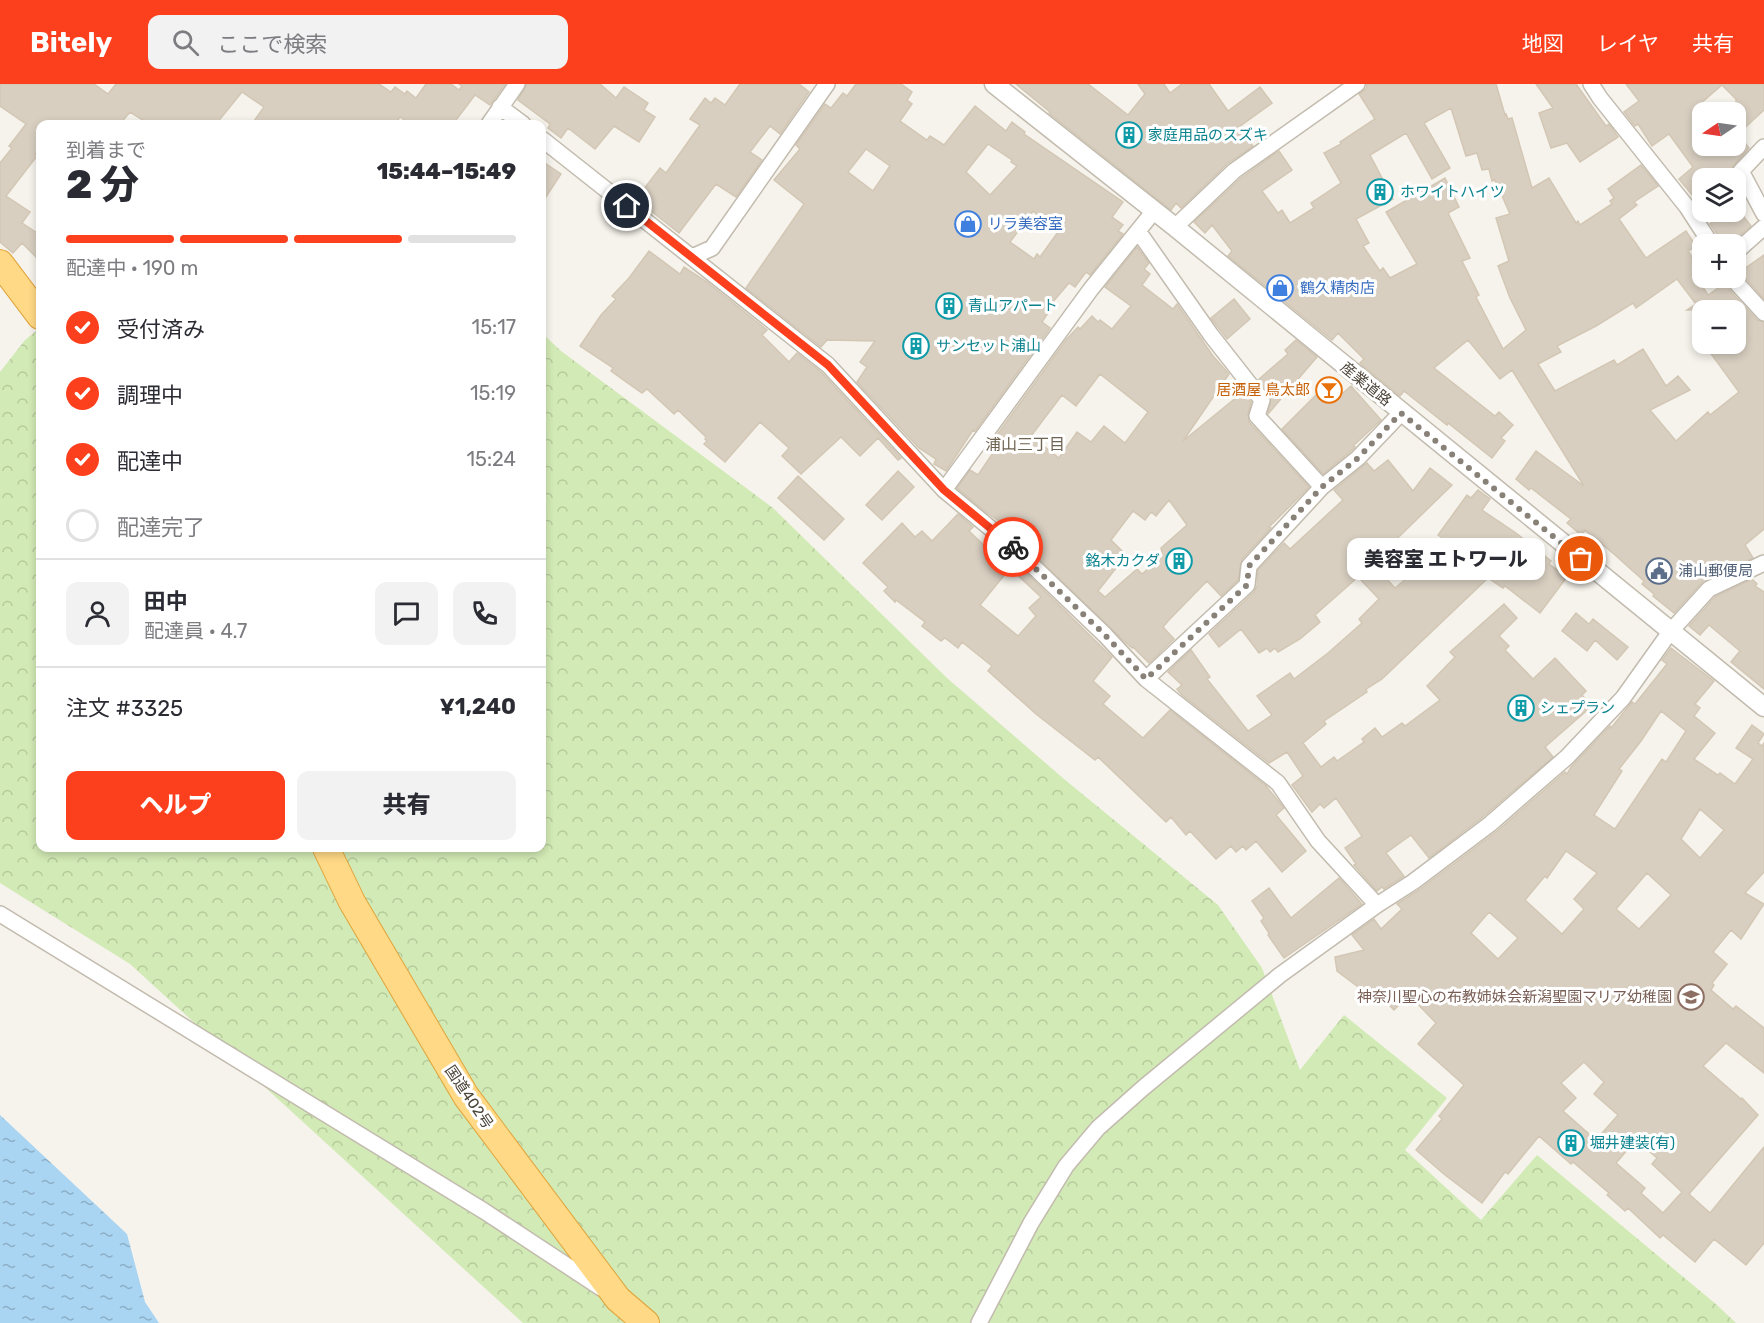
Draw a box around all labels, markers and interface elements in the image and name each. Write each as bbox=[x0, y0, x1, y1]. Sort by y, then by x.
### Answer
search box bbox=[148, 15, 568, 69]
text: Bitely bbox=[30, 26, 112, 59]
icon: search bbox=[169, 26, 202, 59]
text: ここで検索 bbox=[217, 31, 327, 58]
text: 地図 bbox=[1522, 31, 1564, 56]
text: レイヤ bbox=[1597, 31, 1659, 56]
text: 共有 bbox=[1692, 31, 1734, 56]
north arrow bbox=[1692, 102, 1746, 156]
map controls bbox=[1692, 102, 1746, 354]
building icon: 家庭用品のスズキ bbox=[1114, 120, 1144, 150]
place label: 家庭用品のスズキ bbox=[1148, 126, 1268, 144]
text: 到着まで bbox=[66, 138, 146, 162]
text: 15:44–15:49 bbox=[377, 158, 516, 185]
text: 2 分 bbox=[66, 162, 139, 208]
button: layers bbox=[1692, 168, 1746, 222]
building icon: ホワイトハイツ bbox=[1365, 177, 1395, 207]
pin bbox=[601, 180, 652, 231]
place label: ホワイトハイツ bbox=[1400, 183, 1505, 201]
icon: home bbox=[610, 189, 643, 222]
shop icon: リラ美容室 bbox=[953, 209, 983, 239]
place label: リラ美容室 bbox=[988, 215, 1063, 233]
button: + bbox=[1692, 234, 1746, 288]
text: 配達中 · 190 m bbox=[66, 256, 198, 280]
shop icon: 鶴久精肉店 bbox=[1265, 273, 1295, 303]
place label: 鶴久精肉店 bbox=[1300, 279, 1375, 297]
building icon: 青山アパート bbox=[934, 291, 964, 321]
place label: 青山アパート bbox=[968, 297, 1058, 315]
button: − bbox=[1692, 300, 1746, 354]
icon: check bbox=[66, 311, 99, 344]
text: 15:17 bbox=[472, 315, 516, 339]
text: 受付済み bbox=[117, 316, 205, 343]
building icon: サンセット浦山 bbox=[901, 331, 931, 361]
place label: サンセット浦山 bbox=[936, 337, 1041, 355]
street label: 産業道路 bbox=[1337, 358, 1395, 410]
bar icon: 居酒屋 鳥太郎 bbox=[1314, 375, 1344, 405]
icon: check bbox=[66, 377, 99, 410]
text: 15:19 bbox=[470, 381, 516, 405]
place label: 居酒屋 鳥太郎 bbox=[1216, 381, 1310, 399]
text: 調理中 bbox=[117, 382, 183, 409]
district label: 浦山三丁目 bbox=[985, 435, 1065, 454]
icon: check bbox=[66, 443, 99, 476]
text: 15:24 bbox=[466, 447, 516, 471]
text: 配達中 bbox=[117, 448, 183, 475]
text: 配達完了 bbox=[117, 514, 205, 541]
courier bbox=[983, 517, 1043, 577]
icon: bike bbox=[997, 531, 1030, 564]
pin bbox=[1555, 533, 1606, 584]
callout: 美容室 エトワール bbox=[1347, 538, 1545, 580]
icon: bag bbox=[1564, 542, 1597, 575]
building icon: 銘木カクダ bbox=[1164, 546, 1194, 576]
text: 美容室 エトワール bbox=[1364, 547, 1528, 571]
place label: 銘木カクダ bbox=[1086, 552, 1160, 570]
public building icon: 浦山郵便局 bbox=[1644, 556, 1674, 586]
place label: 浦山郵便局 bbox=[1678, 562, 1753, 580]
button: person bbox=[66, 582, 129, 645]
button: chat bbox=[375, 582, 438, 645]
button: phone bbox=[453, 582, 516, 645]
text: 田中 bbox=[144, 588, 188, 615]
text: 配達員 · 4.7 bbox=[144, 619, 247, 643]
text: ¥1,240 bbox=[440, 693, 516, 720]
building icon: シェプラン bbox=[1506, 693, 1536, 723]
text: 注文 #3325 bbox=[66, 695, 183, 722]
place label: シェプラン bbox=[1540, 699, 1615, 717]
button: ヘルプ bbox=[66, 771, 285, 840]
button: 共有 bbox=[297, 771, 516, 840]
school or university icon: 神奈川聖心の布教姉妹会新潟聖園マリア幼稚園 bbox=[1676, 982, 1706, 1012]
place label: 神奈川聖心の布教姉妹会新潟聖園マリア幼稚園 bbox=[1357, 988, 1672, 1006]
street label: 国道402号 bbox=[441, 1062, 497, 1132]
building icon: 堀井建装(有) bbox=[1556, 1128, 1586, 1158]
place label: 堀井建装(有) bbox=[1590, 1134, 1675, 1152]

